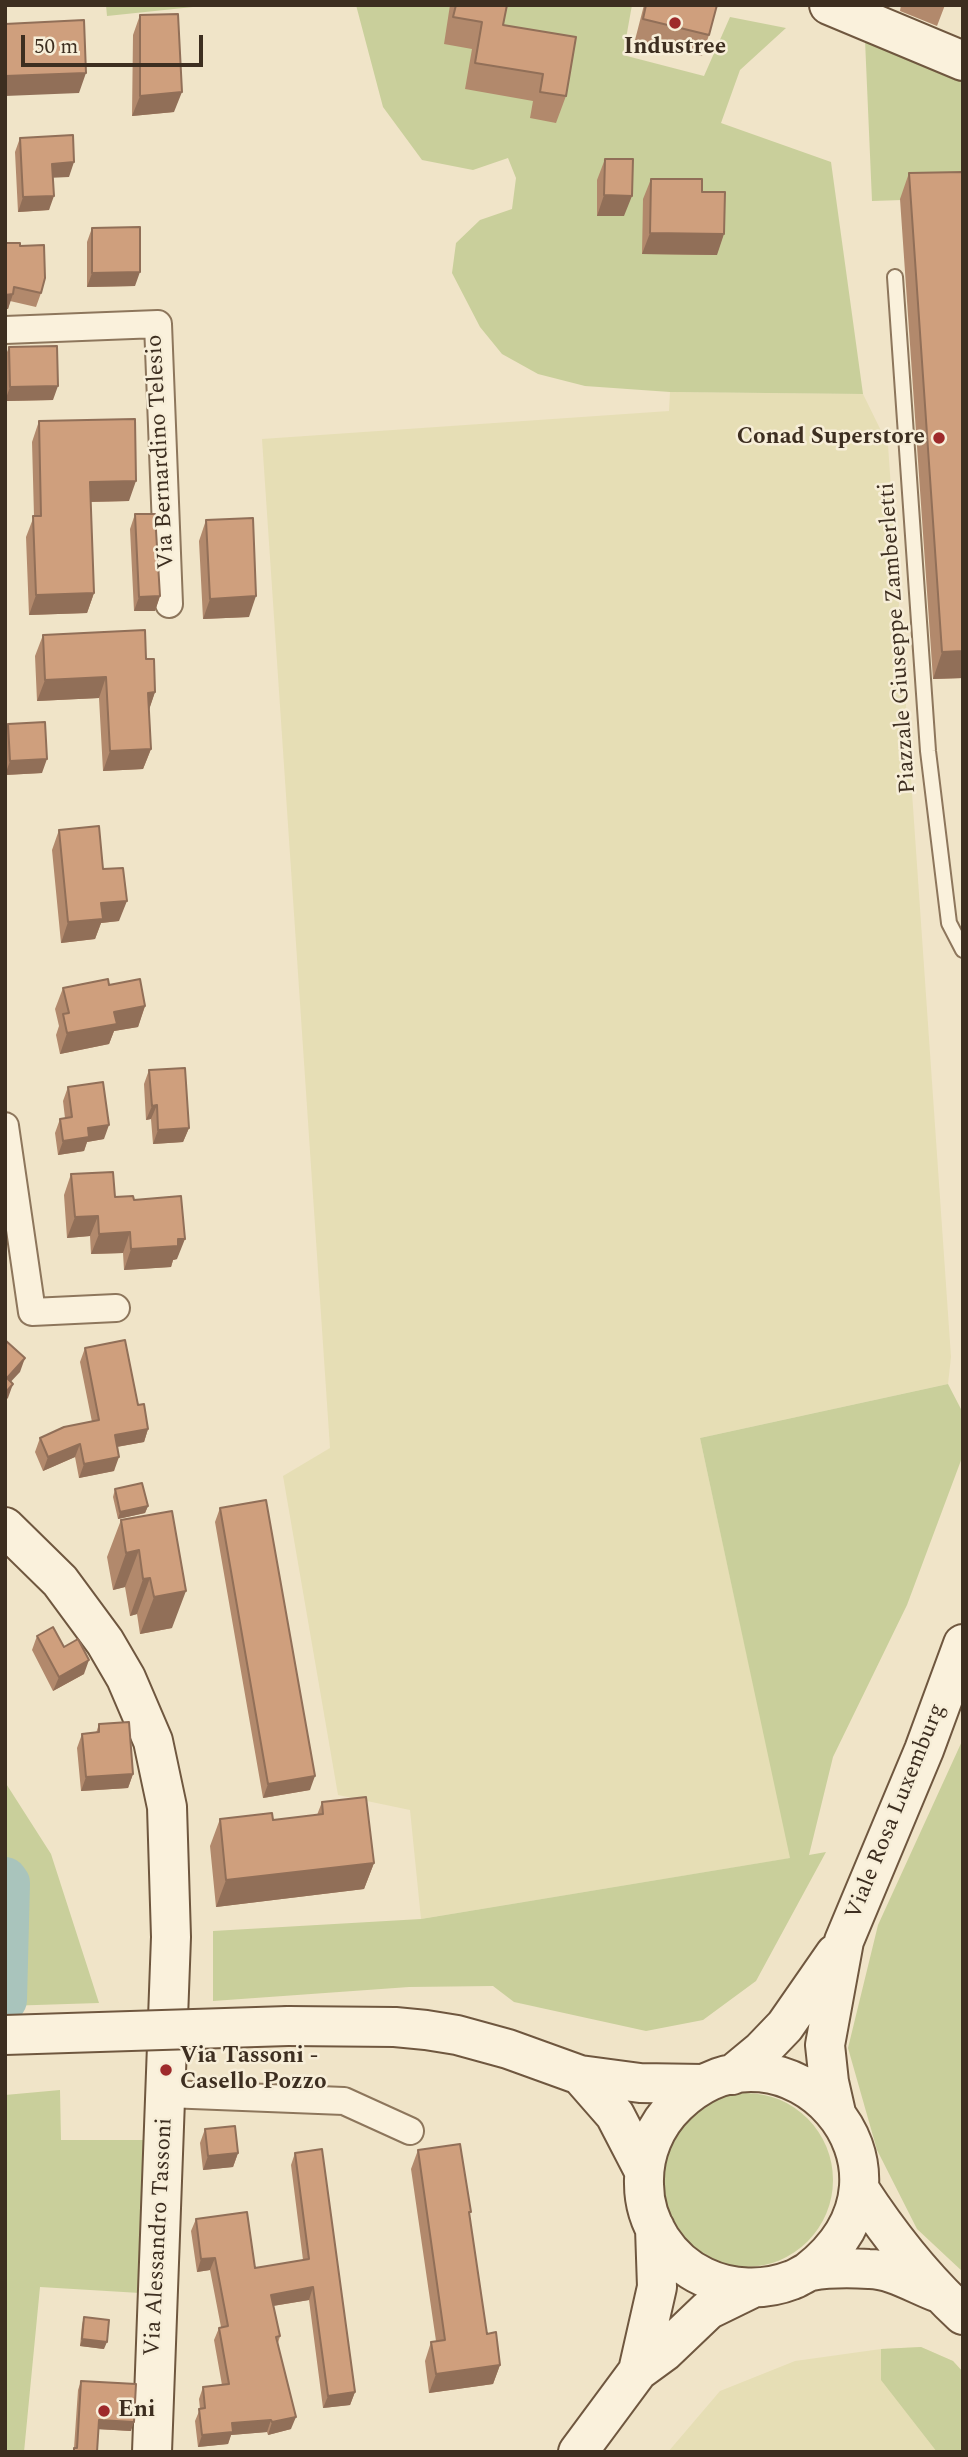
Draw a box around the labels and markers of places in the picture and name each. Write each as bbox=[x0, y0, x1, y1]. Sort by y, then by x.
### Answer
marker: Industree bbox=[667, 15, 683, 31]
place label: Industree bbox=[624, 34, 726, 62]
place label: Conad Superstore bbox=[737, 424, 925, 452]
marker: Conad Superstore bbox=[931, 430, 947, 446]
place label: Via Tassoni - Casello Pozzo bbox=[180, 2043, 326, 2097]
marker: Via Tassoni - Casello Pozzo bbox=[158, 2062, 174, 2078]
place label: Eni bbox=[118, 2397, 155, 2425]
marker: Eni bbox=[96, 2403, 112, 2419]

